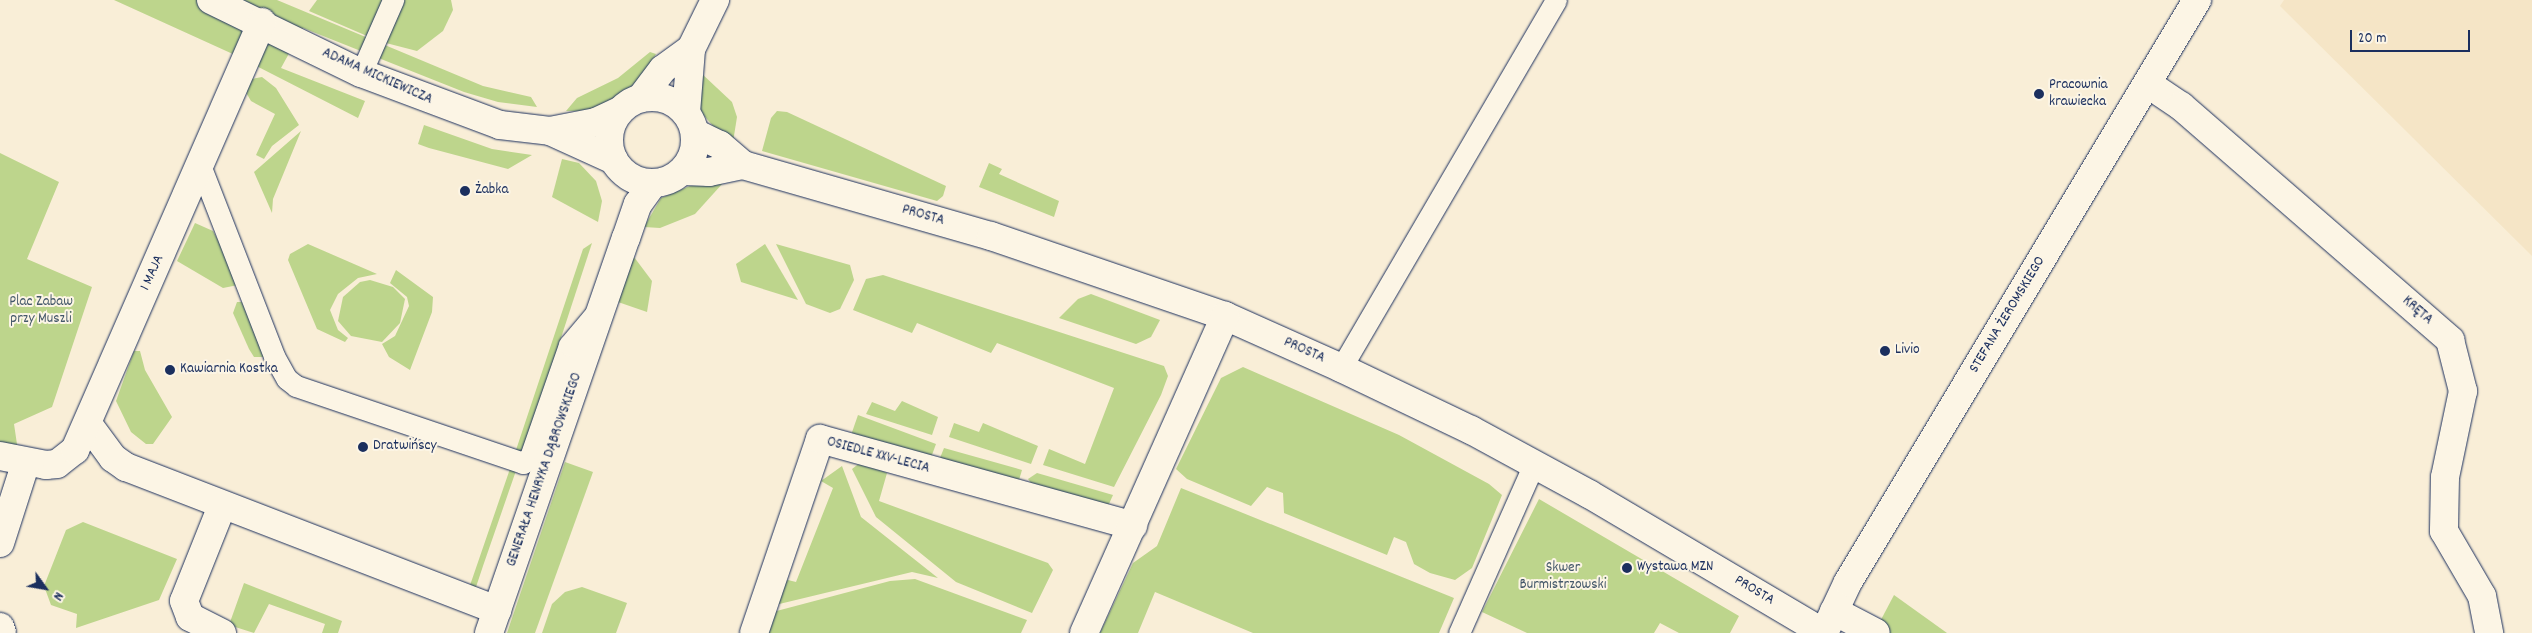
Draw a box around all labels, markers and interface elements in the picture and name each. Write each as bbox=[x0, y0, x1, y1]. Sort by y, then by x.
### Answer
scale bar bbox=[2352, 20, 2472, 52]
text: 20 m bbox=[2358, 28, 2386, 50]
street label: ADAMA MICKIEWICZA bbox=[319, 45, 435, 109]
place label: Pracownia krawiecka bbox=[2049, 76, 2107, 111]
marker: Pracownia krawiecka bbox=[2033, 88, 2045, 100]
place label: Żabka bbox=[475, 182, 508, 200]
marker: Żabka bbox=[459, 185, 471, 197]
street label: PROSTA bbox=[900, 201, 946, 231]
street label: 1 MAJA bbox=[137, 252, 169, 294]
street label: STEFANA ŻEROMSKIEGO bbox=[1966, 253, 2050, 377]
park label: Plac Zabaw przy Muszli bbox=[9, 293, 73, 328]
street label: KRĘTA bbox=[2398, 293, 2436, 329]
street label: PROSTA bbox=[1280, 334, 1328, 368]
place label: Livio bbox=[1895, 342, 1920, 360]
marker: Livio bbox=[1879, 345, 1891, 357]
place label: Kawiarnia Kostka bbox=[180, 361, 278, 379]
marker: Kawiarnia Kostka bbox=[164, 364, 176, 376]
street label: GENERAŁA HENRYKA DĄBROWSKIEGO bbox=[503, 371, 587, 569]
street label: OSIEDLE XXV-LECIA bbox=[825, 434, 931, 478]
place label: Dratwińscy bbox=[373, 438, 437, 456]
marker: Dratwińscy bbox=[357, 441, 369, 453]
park label: Skwer Burmistrzowski bbox=[1520, 559, 1606, 594]
place label: Wystawa MZN bbox=[1637, 559, 1714, 577]
marker: Wystawa MZN bbox=[1621, 562, 1633, 574]
north arrow bbox=[20, 563, 70, 613]
street label: PROSTA bbox=[1731, 572, 1777, 610]
text: N bbox=[47, 588, 68, 604]

